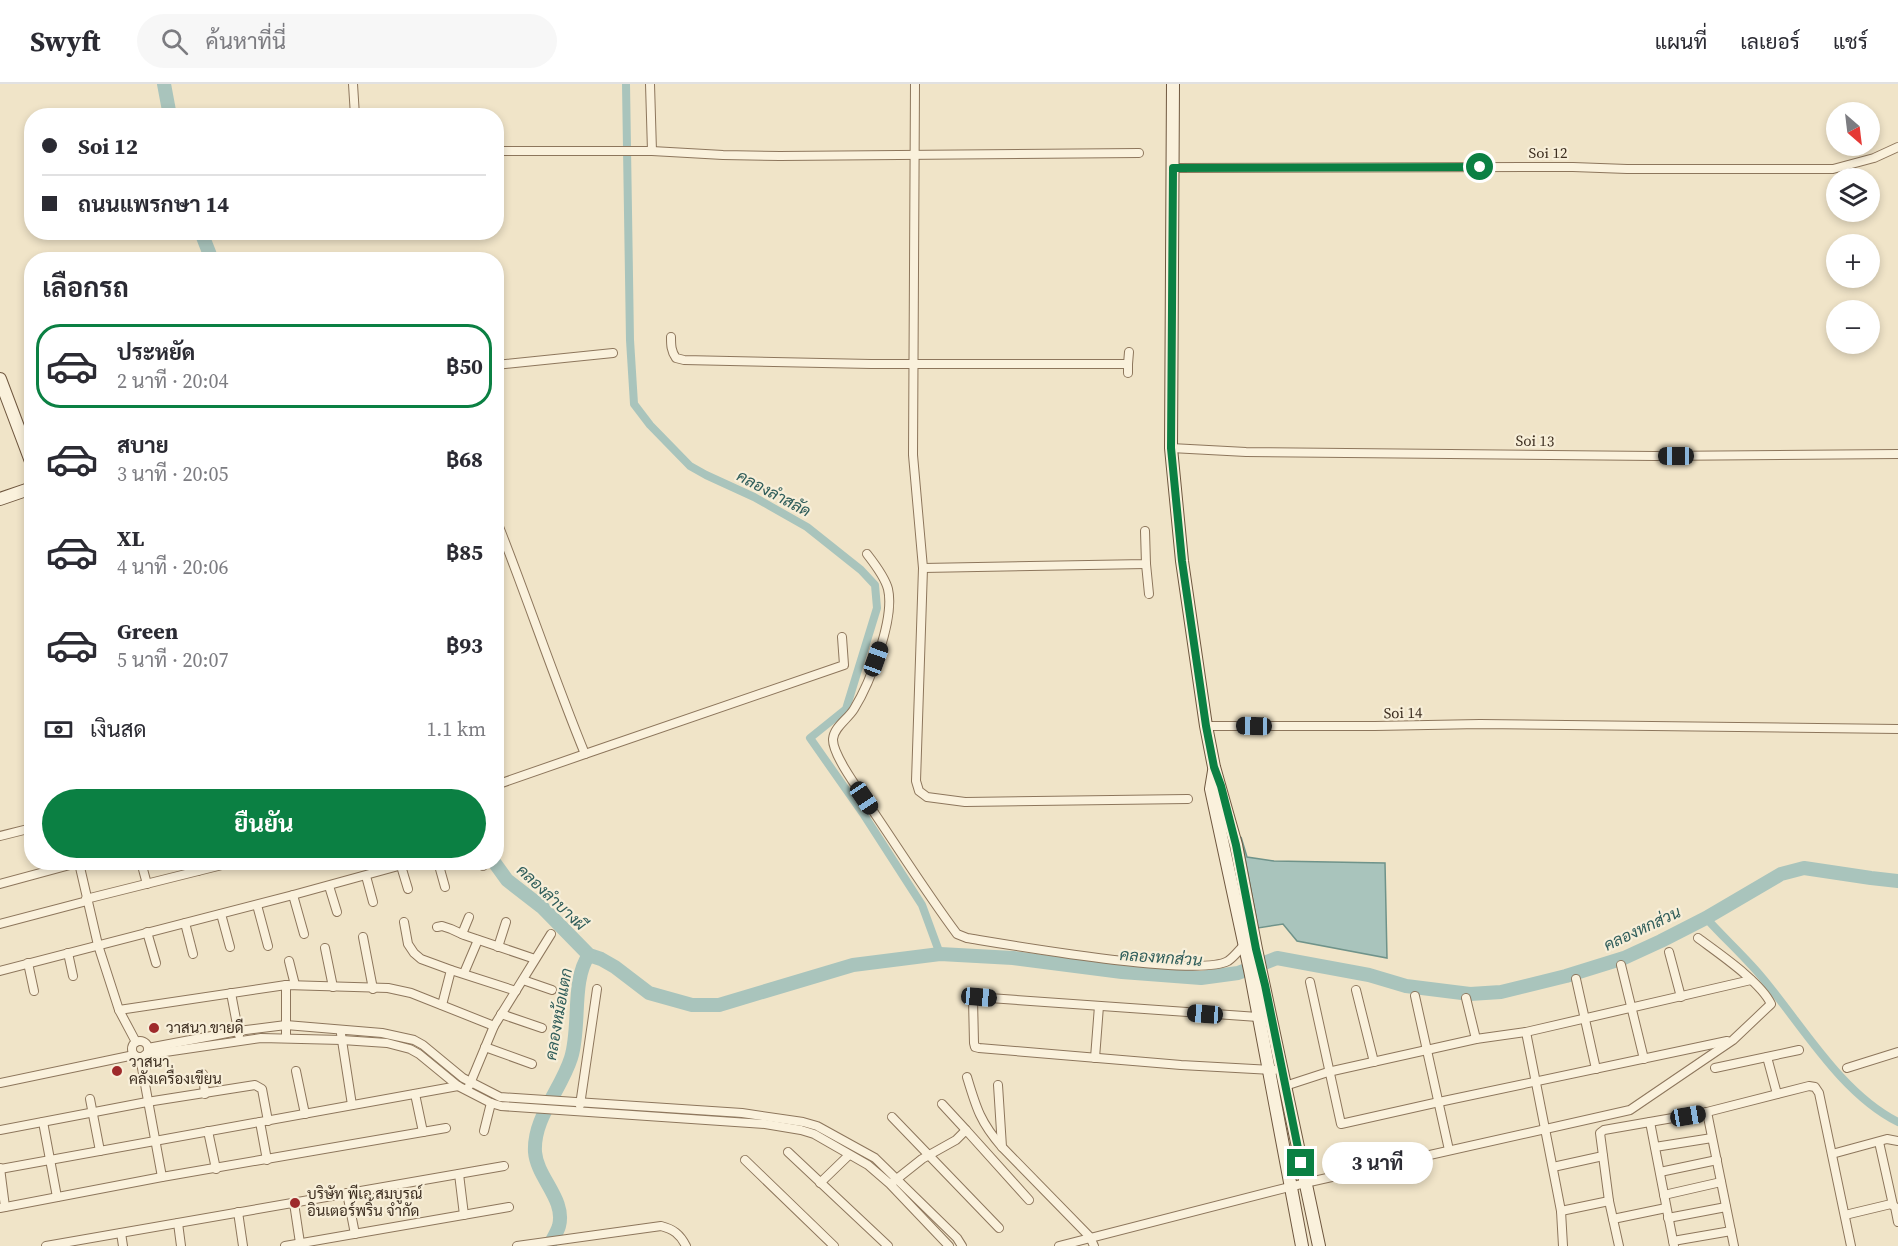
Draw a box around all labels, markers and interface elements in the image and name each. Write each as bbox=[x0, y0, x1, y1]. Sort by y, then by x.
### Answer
search box bbox=[137, 14, 557, 68]
text: Swyft bbox=[30, 22, 101, 60]
icon: search bbox=[158, 25, 191, 58]
text: ค้นหาที่นี่ bbox=[206, 26, 286, 56]
text: แผนที่ bbox=[1655, 27, 1707, 56]
text: เลเยอร์ bbox=[1740, 27, 1800, 56]
text: แชร์ bbox=[1833, 27, 1868, 56]
north arrow bbox=[1826, 102, 1880, 156]
map controls bbox=[1826, 102, 1880, 354]
text: Soi 12 bbox=[78, 131, 138, 161]
street label: Soi 12 bbox=[1529, 142, 1567, 163]
route start bbox=[1466, 153, 1493, 180]
button: layers bbox=[1826, 168, 1880, 222]
text: ถนนแพรกษา 14 bbox=[78, 189, 229, 219]
button: + bbox=[1826, 234, 1880, 288]
text: เลือกรถ bbox=[42, 269, 129, 306]
button: − bbox=[1826, 300, 1880, 354]
text: ประหยัด bbox=[117, 337, 195, 367]
icon: car bbox=[45, 339, 99, 393]
text: ฿50 bbox=[446, 351, 483, 381]
text: 2 นาที · 20:04 bbox=[117, 367, 229, 395]
text: สบาย bbox=[117, 430, 169, 460]
street label: Soi 13 bbox=[1515, 430, 1555, 451]
icon: car bbox=[45, 432, 99, 486]
text: ฿68 bbox=[446, 444, 483, 474]
car bbox=[1658, 447, 1694, 465]
text: 3 นาที · 20:05 bbox=[117, 460, 229, 488]
water label: คลองลำสลัด bbox=[733, 464, 815, 522]
text: XL bbox=[117, 523, 144, 553]
icon: car bbox=[45, 525, 99, 579]
text: ฿85 bbox=[446, 537, 483, 567]
text: 4 นาที · 20:06 bbox=[117, 553, 229, 581]
text: Green bbox=[117, 616, 178, 646]
icon: car bbox=[45, 618, 99, 672]
text: ฿93 bbox=[446, 630, 483, 660]
car bbox=[861, 639, 891, 679]
text: 5 นาที · 20:07 bbox=[117, 646, 229, 674]
street label: Soi 14 bbox=[1383, 702, 1423, 723]
icon: cash bbox=[42, 713, 75, 746]
text: เงินสด bbox=[90, 714, 147, 744]
text: 1.1 km bbox=[426, 715, 486, 743]
car bbox=[1236, 717, 1272, 735]
car bbox=[846, 778, 882, 818]
button: ยืนยัน bbox=[42, 789, 486, 858]
water label: คลองลำบางผี bbox=[512, 859, 592, 936]
water label: คลองหกส่วน bbox=[1600, 901, 1684, 955]
water label: คลองหกส่วน bbox=[1119, 943, 1203, 971]
water label: คลองหม้อแตก bbox=[539, 966, 577, 1062]
car bbox=[960, 986, 998, 1008]
car bbox=[1186, 1004, 1224, 1024]
place label: วาสนา ขายดี bbox=[166, 1017, 244, 1038]
marker: วาสนา ขายดี bbox=[147, 1021, 161, 1035]
place label: วาสนา คลังเครื่องเขียน bbox=[129, 1051, 222, 1089]
marker: วาสนา คลังเครื่องเขียน bbox=[110, 1064, 124, 1078]
car bbox=[1669, 1104, 1707, 1128]
callout: 3 นาที bbox=[1322, 1142, 1433, 1184]
route end bbox=[1287, 1149, 1314, 1176]
text: 3 นาที bbox=[1352, 1149, 1403, 1177]
place label: บริษัท พีเอ สมบูรณ์ อินเตอร์พริ้น จำกัด bbox=[307, 1183, 423, 1221]
marker: บริษัท พีเอ สมบูรณ์ อินเตอร์พริ้น จำกัด bbox=[288, 1196, 302, 1210]

